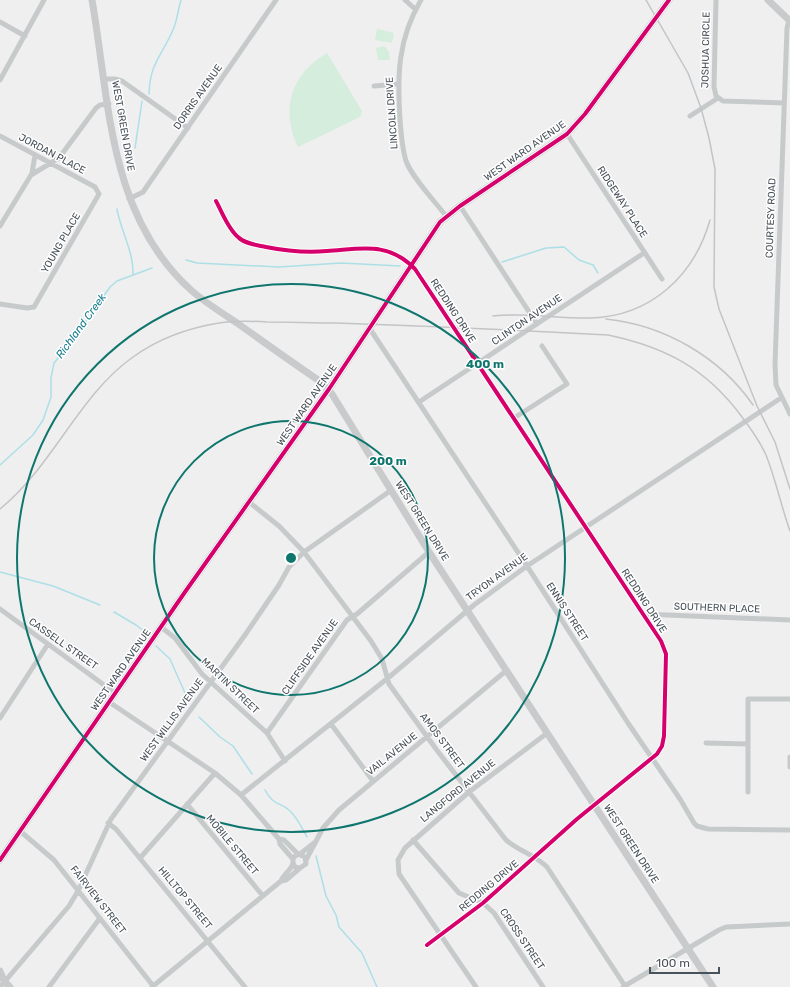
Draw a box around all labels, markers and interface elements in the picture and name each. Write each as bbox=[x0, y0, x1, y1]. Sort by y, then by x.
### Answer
street label: JOSHUA CIRCLE bbox=[699, 12, 713, 88]
street label: DORRIS AVENUE bbox=[171, 62, 225, 132]
street label: LINCOLN DRIVE bbox=[383, 76, 401, 150]
street label: WEST GREEN DRIVE bbox=[109, 80, 137, 172]
street label: WEST WARD AVENUE bbox=[482, 118, 568, 184]
street label: JORDAN PLACE bbox=[17, 131, 87, 177]
street label: RIDGEWAY PLACE bbox=[594, 164, 650, 240]
street label: COURTESY ROAD bbox=[764, 178, 778, 258]
street label: YOUNG PLACE bbox=[39, 211, 83, 275]
street label: REDDING DRIVE bbox=[428, 277, 478, 345]
water label: Richland Creek bbox=[53, 291, 109, 361]
street label: CLINTON AVENUE bbox=[490, 292, 564, 348]
text: 400 m bbox=[466, 357, 504, 371]
street label: WEST WARD AVENUE bbox=[274, 362, 340, 448]
text: 200 m bbox=[369, 454, 407, 468]
street label: WEST GREEN DRIVE bbox=[393, 479, 451, 563]
centre of rings bbox=[284, 551, 298, 565]
street label: TRYON AVENUE bbox=[464, 551, 530, 603]
street label: REDDING DRIVE bbox=[619, 567, 669, 635]
street label: ENNIS STREET bbox=[544, 580, 591, 644]
street label: SOUTHERN PLACE bbox=[674, 600, 760, 616]
street label: CASSELL STREET bbox=[26, 616, 100, 672]
street label: CLIFFSIDE AVENUE bbox=[279, 617, 341, 697]
street label: WEST WARD AVENUE bbox=[88, 627, 154, 713]
street label: MARTIN STREET bbox=[199, 655, 261, 717]
street label: WEST WILLIS AVENUE bbox=[138, 676, 206, 764]
street label: AMOS STREET bbox=[417, 711, 467, 771]
street label: VAIL AVENUE bbox=[364, 730, 420, 778]
street label: LANGFORD AVENUE bbox=[418, 757, 498, 825]
street label: WEST GREEN DRIVE bbox=[601, 802, 661, 886]
street label: MOBILE STREET bbox=[203, 813, 261, 878]
street label: REDDING DRIVE bbox=[457, 858, 521, 914]
street label: FAIRVIEW STREET bbox=[68, 864, 128, 937]
street label: HILLTOP STREET bbox=[156, 865, 215, 932]
street label: CROSS STREET bbox=[497, 906, 547, 972]
scale bar bbox=[650, 949, 719, 975]
text: 100 m bbox=[656, 956, 690, 970]

